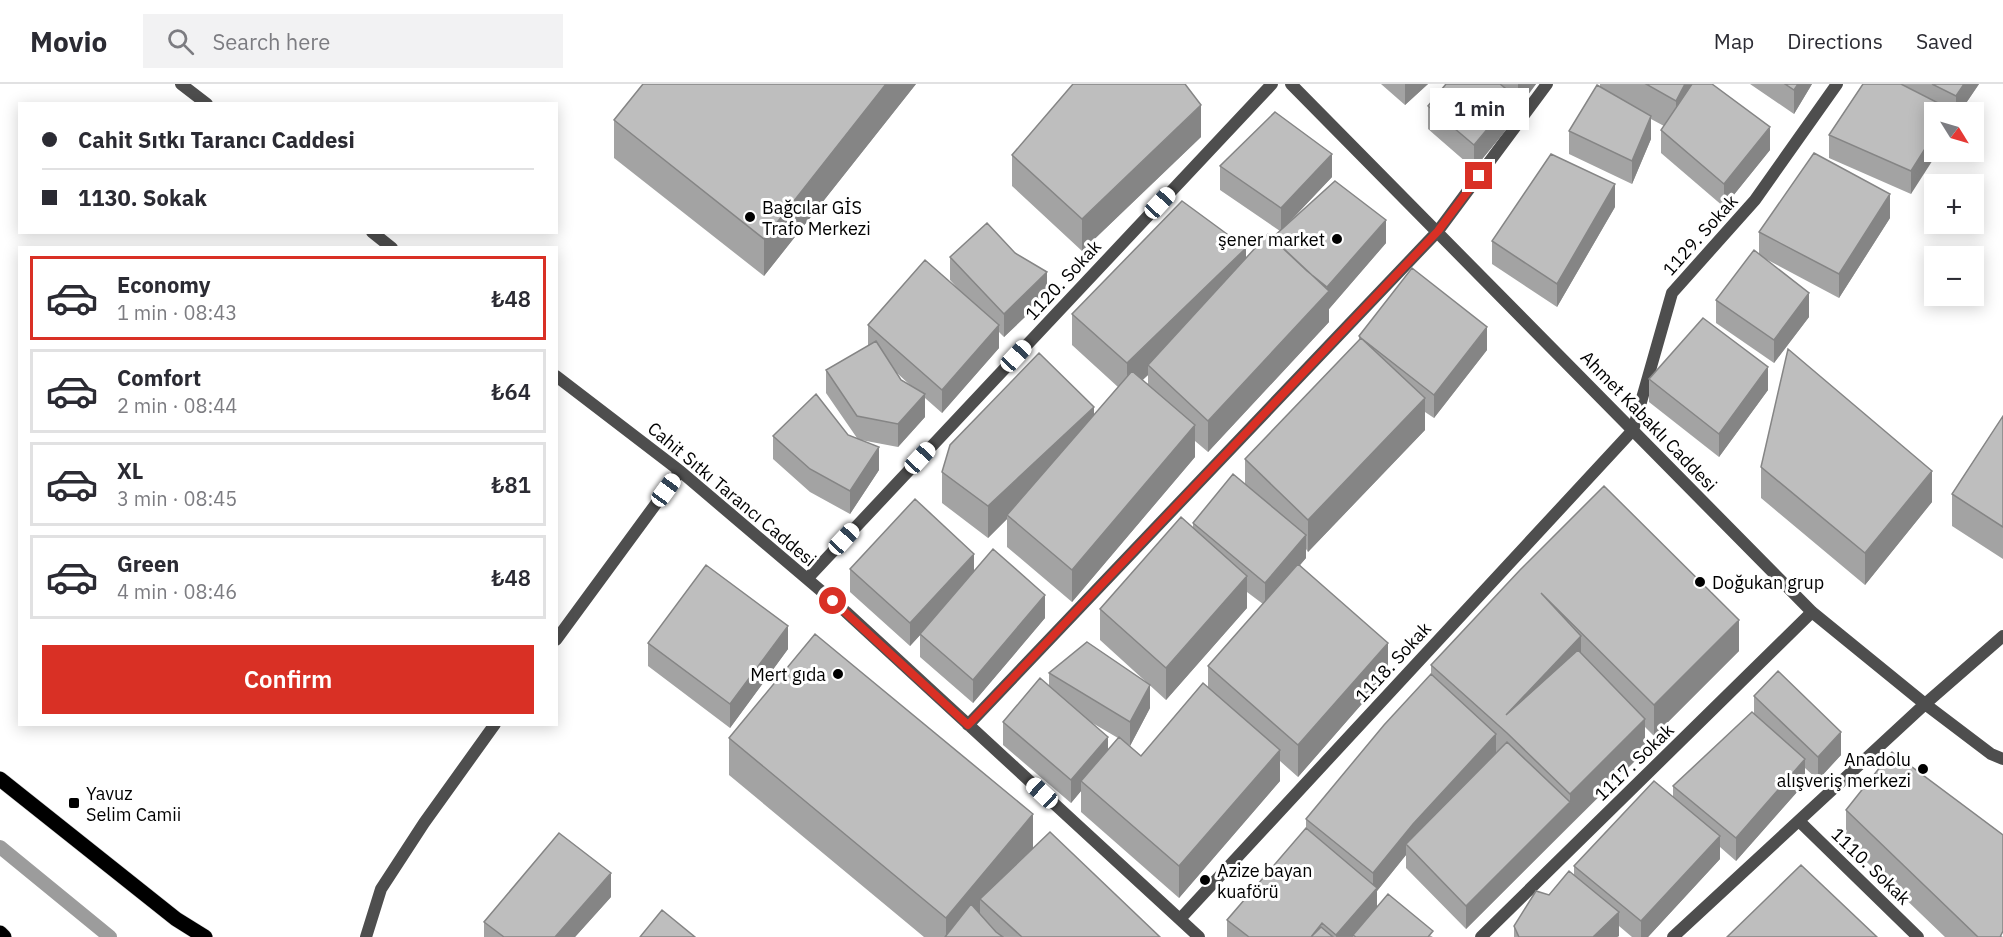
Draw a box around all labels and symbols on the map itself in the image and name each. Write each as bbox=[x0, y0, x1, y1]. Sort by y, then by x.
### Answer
callout: 1 min bbox=[1430, 89, 1528, 131]
north arrow bbox=[1924, 102, 1984, 162]
route end bbox=[1465, 162, 1492, 189]
car bbox=[1141, 184, 1179, 222]
street label: 1129. Sokak bbox=[1658, 189, 1743, 280]
place label: Bağcılar GİS Trafo Merkezi bbox=[762, 196, 871, 240]
marker: Bağcılar GİS Trafo Merkezi bbox=[743, 210, 757, 224]
place label: şener market bbox=[1218, 228, 1325, 251]
marker: şener market bbox=[1330, 232, 1344, 246]
street label: 1120. Sokak bbox=[1020, 235, 1106, 325]
car bbox=[997, 337, 1035, 375]
street label: Ahmet Kabaklı Caddesi bbox=[1576, 346, 1722, 496]
street label: Cahit Sıtkı Tarancı Caddesi bbox=[643, 417, 821, 571]
car bbox=[901, 439, 939, 477]
car bbox=[648, 470, 684, 510]
car bbox=[825, 520, 863, 558]
place label: Doğukan grup bbox=[1712, 571, 1824, 594]
marker: Doğukan grup bbox=[1693, 575, 1707, 589]
route start bbox=[819, 587, 846, 614]
street label: 1118. Sokak bbox=[1350, 617, 1436, 707]
place label: Mert gıda bbox=[750, 663, 826, 686]
marker: Mert gıda bbox=[831, 667, 845, 681]
street label: 1117. Sokak bbox=[1590, 718, 1679, 805]
place label: Anadolu alışveriş merkezi bbox=[1777, 748, 1911, 792]
marker: Anadolu alışveriş merkezi bbox=[1916, 762, 1930, 776]
car bbox=[1023, 774, 1061, 812]
place label: Yavuz Selim Camii bbox=[86, 782, 181, 826]
marker: Yavuz Selim Camii bbox=[67, 796, 81, 810]
street label: 1110. Sokak bbox=[1827, 823, 1916, 910]
place label: Azize bayan kuaförü bbox=[1217, 859, 1312, 903]
marker: Azize bayan kuaförü bbox=[1198, 873, 1212, 887]

